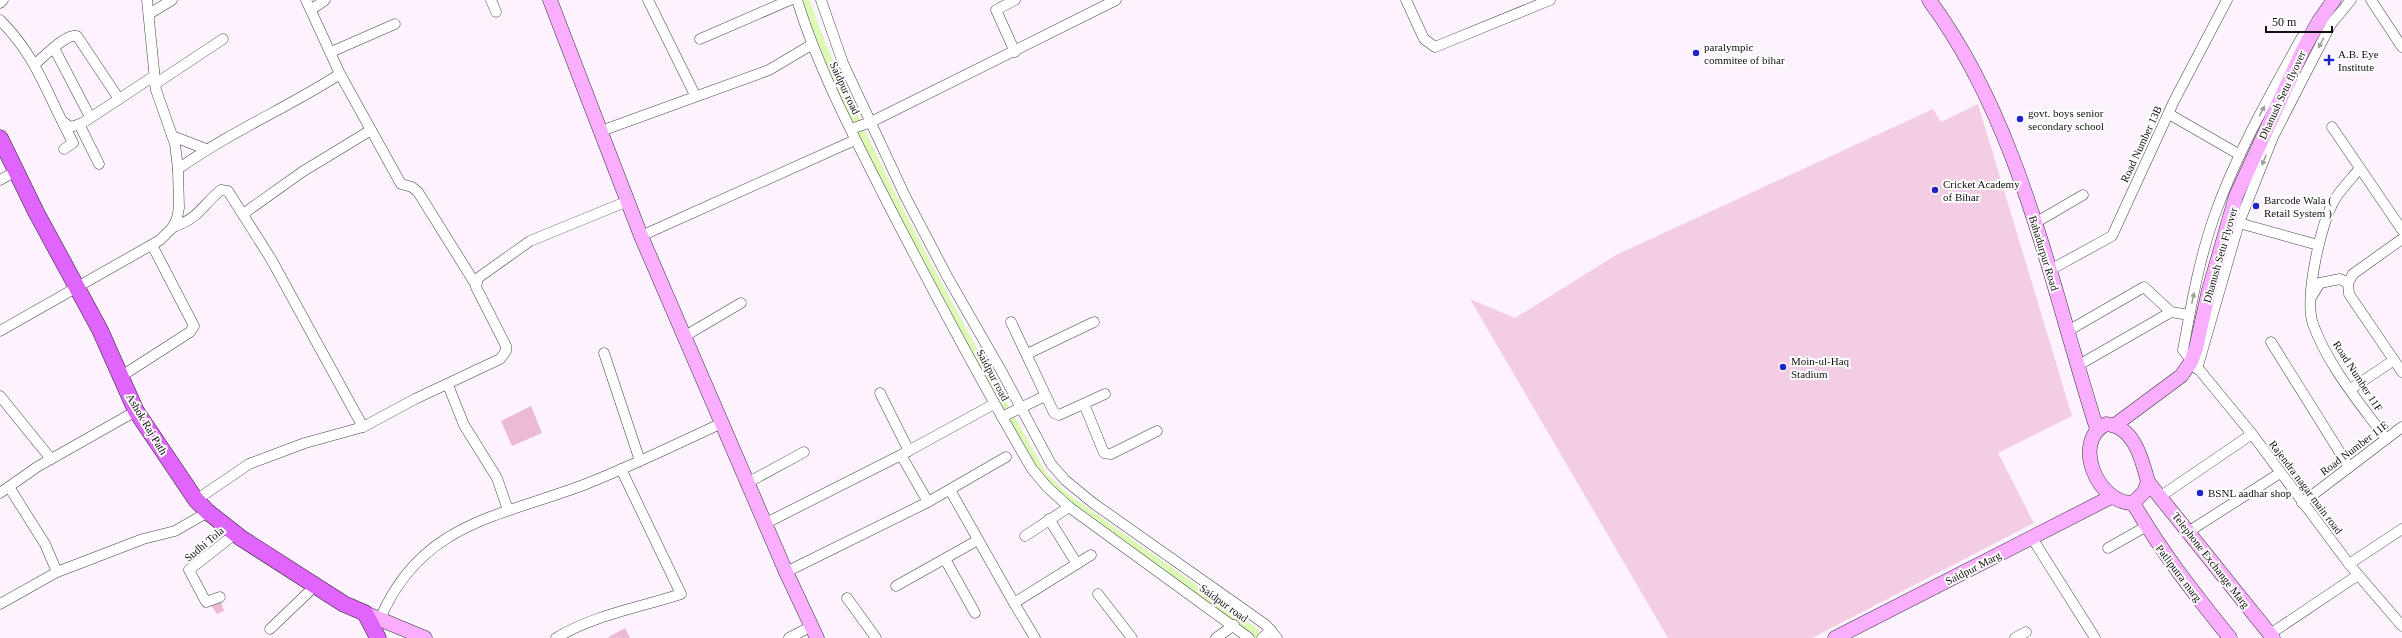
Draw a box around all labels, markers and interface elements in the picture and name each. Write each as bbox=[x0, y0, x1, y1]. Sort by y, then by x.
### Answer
scale bar bbox=[2266, 8, 2332, 34]
text: 50 m bbox=[2272, 15, 2297, 29]
one-way arrow bbox=[2317, 37, 2324, 49]
place label: paralympic commitee of bihar bbox=[1704, 41, 1785, 66]
marker: paralympic commitee of bihar bbox=[1691, 48, 1701, 58]
place label: A.B. Eye Institute bbox=[2338, 48, 2379, 73]
street label: Dhanush Setu flyover bbox=[2256, 49, 2308, 141]
marker: A.B. Eye Institute bbox=[2323, 54, 2335, 66]
street label: Saidpur road bbox=[828, 60, 863, 117]
street label: Road Number 13B bbox=[2118, 104, 2164, 184]
one-way arrow bbox=[2259, 106, 2266, 117]
place label: govt. boys senior secondary school bbox=[2028, 107, 2104, 132]
marker: govt. boys senior secondary school bbox=[2015, 114, 2025, 124]
one-way arrow bbox=[2260, 154, 2266, 166]
place label: Cricket Academy of Bihar bbox=[1943, 178, 2020, 203]
marker: Cricket Academy of Bihar bbox=[1930, 185, 1940, 195]
place label: Barcode Wala ( Retail System ) bbox=[2264, 194, 2332, 220]
marker: Barcode Wala ( Retail System ) bbox=[2251, 201, 2261, 211]
street label: Dhanush Setu Flyover bbox=[2201, 206, 2239, 304]
street label: Bahadurpur Road bbox=[2027, 214, 2061, 292]
one-way arrow bbox=[2190, 292, 2196, 304]
street label: Road Number 11F bbox=[2331, 339, 2385, 413]
street label: Saidpur road bbox=[974, 347, 1012, 403]
place label: Moin-ul-Haq Stadium bbox=[1791, 355, 1850, 380]
marker: Moin-ul-Haq Stadium bbox=[1778, 362, 1788, 372]
street label: Ashok Raj Path bbox=[124, 391, 170, 457]
street label: Road Number 11E bbox=[2318, 418, 2391, 477]
street label: Rajendra nagar main road bbox=[2267, 438, 2345, 537]
place label: BSNL aadhar shop bbox=[2208, 487, 2292, 499]
marker: BSNL aadhar shop bbox=[2195, 488, 2205, 498]
street label: Telephone Exchange Marg bbox=[2170, 510, 2252, 611]
street label: Sudhi Tola bbox=[182, 524, 226, 564]
street label: Patliputra marg bbox=[2154, 542, 2205, 604]
street label: Saidpur Marg bbox=[1943, 549, 2003, 587]
street label: Saidpur road bbox=[1198, 582, 1251, 625]

